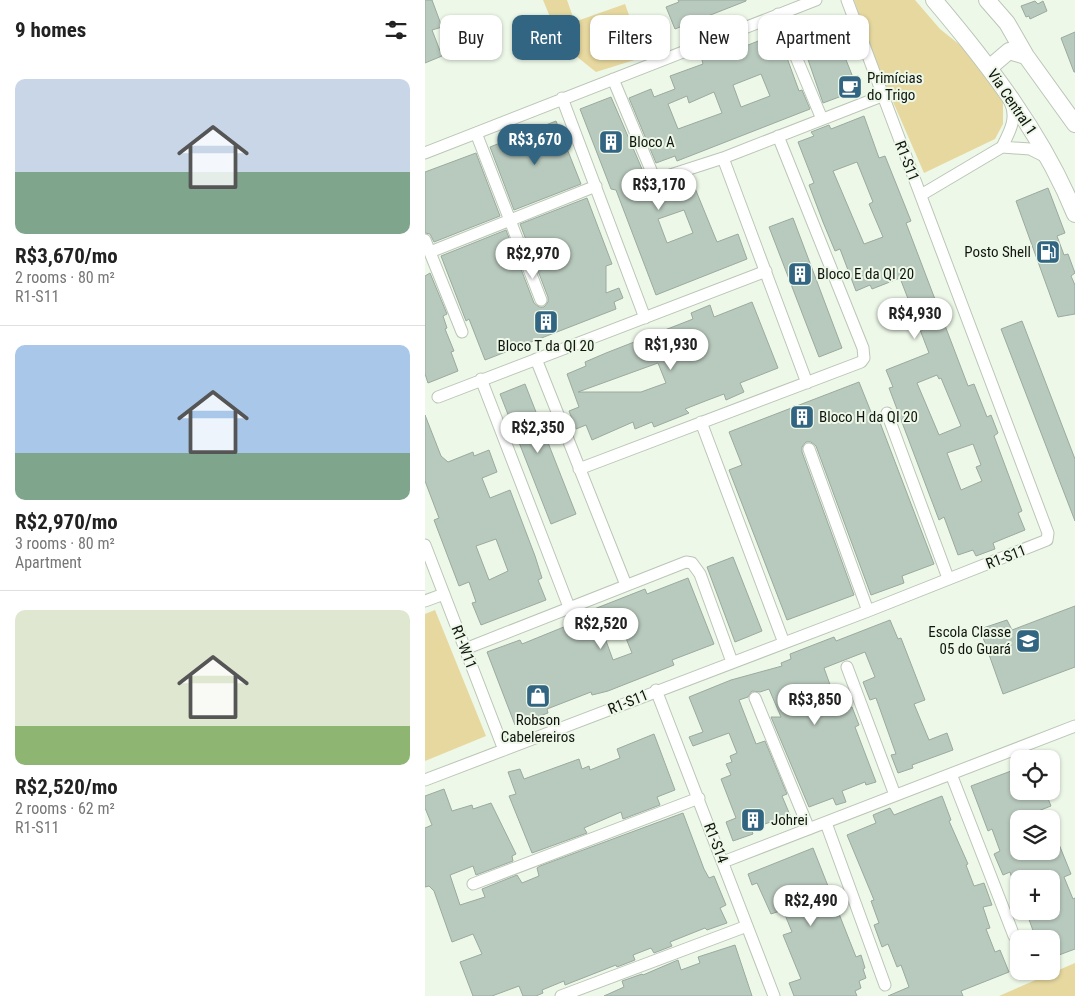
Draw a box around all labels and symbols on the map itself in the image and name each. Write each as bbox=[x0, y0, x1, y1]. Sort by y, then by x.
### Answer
street label: Via Central 1 bbox=[983, 66, 1041, 138]
place label: Primícias do Trigo bbox=[867, 69, 923, 104]
cafe icon: Primícias do Trigo bbox=[837, 74, 863, 100]
pin: R$3,670 bbox=[489, 124, 581, 166]
building icon: Bloco A bbox=[598, 129, 624, 155]
place label: Bloco A bbox=[629, 133, 675, 151]
street label: R1-S11 bbox=[891, 138, 923, 184]
pin: R$3,170 bbox=[613, 168, 705, 211]
pin: R$2,970 bbox=[487, 238, 579, 280]
fuel station icon: Posto Shell bbox=[1035, 239, 1061, 265]
place label: Posto Shell bbox=[964, 243, 1031, 261]
building icon: Bloco E da QI 20 bbox=[787, 261, 813, 287]
place label: Bloco E da QI 20 bbox=[817, 265, 914, 283]
pin: R$4,930 bbox=[869, 298, 961, 340]
building icon: Bloco T da QI 20 bbox=[533, 309, 559, 335]
pin: R$1,930 bbox=[625, 328, 717, 371]
place label: Bloco T da QI 20 bbox=[498, 337, 594, 355]
building icon: Bloco H da QI 20 bbox=[789, 404, 815, 430]
place label: Bloco H da QI 20 bbox=[819, 408, 918, 426]
pin: R$2,350 bbox=[492, 412, 584, 454]
street label: R1-S11 bbox=[983, 541, 1029, 573]
pin: R$2,520 bbox=[555, 608, 647, 650]
street label: R1-W11 bbox=[447, 623, 481, 671]
place label: Escola Classe 05 do Guará bbox=[928, 623, 1011, 658]
school or university icon: Escola Classe 05 do Guará bbox=[1015, 628, 1041, 654]
shop icon: Robson Cabelereiros bbox=[525, 683, 551, 709]
pin: R$3,850 bbox=[769, 684, 861, 726]
street label: R1-S11 bbox=[605, 686, 651, 718]
place label: Robson Cabelereiros bbox=[501, 711, 575, 746]
building icon: Johrei bbox=[740, 807, 766, 833]
place label: Johrei bbox=[771, 811, 808, 829]
street label: R1-S14 bbox=[700, 820, 732, 866]
pin: R$2,490 bbox=[765, 884, 857, 927]

